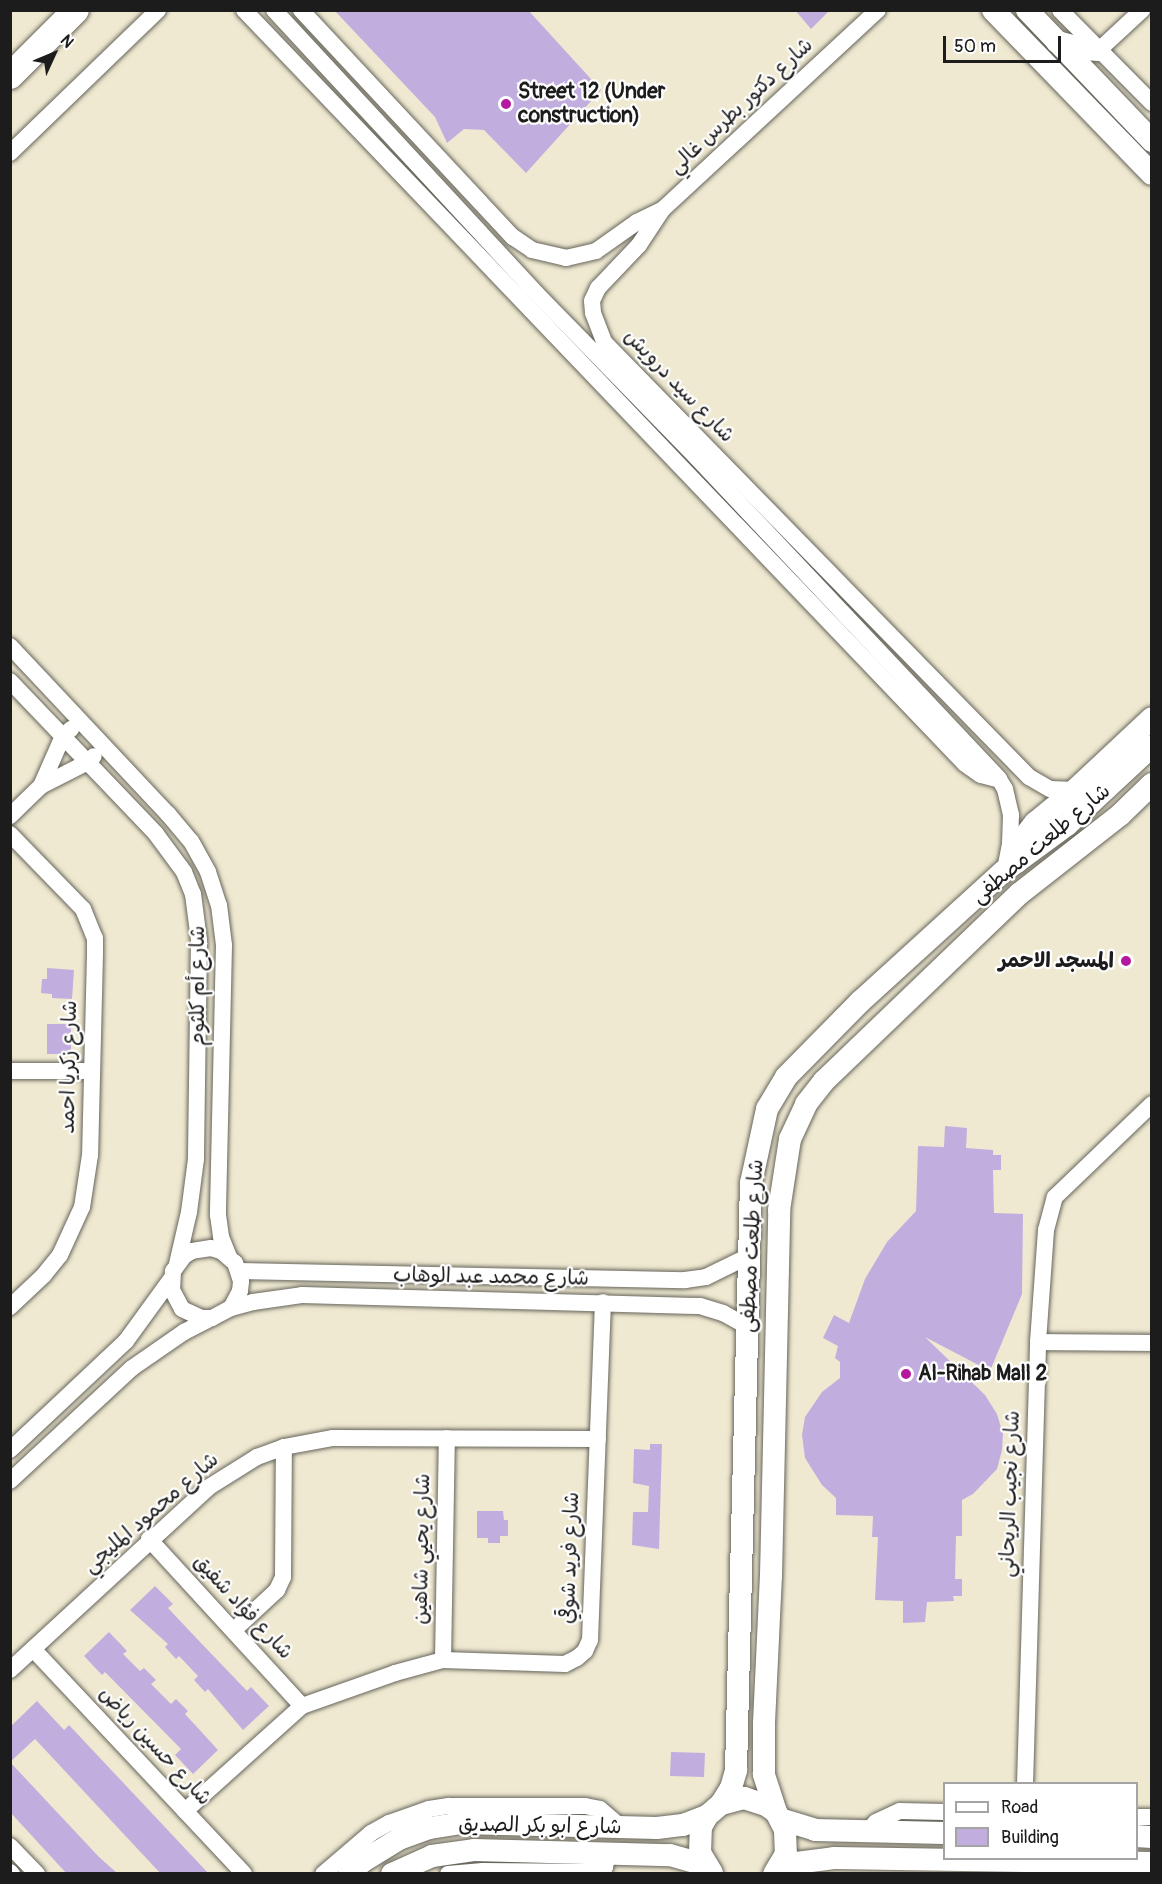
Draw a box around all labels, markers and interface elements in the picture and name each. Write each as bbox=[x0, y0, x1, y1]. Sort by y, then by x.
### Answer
north arrow bbox=[24, 24, 84, 84]
scale bar bbox=[946, 24, 1064, 62]
text: N bbox=[56, 31, 78, 52]
street label: شارع دكتور بطرس غالي bbox=[664, 33, 818, 179]
text: 50 m bbox=[954, 35, 996, 58]
place label: Street 12 (Under construction) bbox=[518, 79, 665, 129]
marker: Street 12 (Under construction) bbox=[499, 97, 513, 111]
street label: شارع سيد درويش bbox=[619, 324, 739, 448]
street label: شارع طلعت مصطفى bbox=[966, 779, 1116, 909]
street label: شارع أم كلثوم bbox=[185, 926, 211, 1046]
place label: المسجد الاحمر bbox=[998, 948, 1114, 974]
marker: المسجد الاحمر bbox=[1119, 954, 1133, 968]
street label: شارع زكريا احمد bbox=[55, 1000, 83, 1134]
street label: شارع طلعت مصطفى bbox=[735, 1159, 769, 1333]
street label: شارع محمد عبد الوهاب bbox=[393, 1263, 589, 1291]
place label: Al-Rihab Mall 2 bbox=[918, 1361, 1047, 1387]
marker: Al-Rihab Mall 2 bbox=[899, 1367, 913, 1381]
street label: شارع نجيب الريحاني bbox=[994, 1410, 1026, 1578]
street label: شارع محمود المليجي bbox=[78, 1447, 224, 1579]
street label: شارع يحيي شاهين bbox=[408, 1473, 436, 1625]
street label: شارع فريد شوقي bbox=[555, 1492, 585, 1624]
street label: شارع فؤاد شفيق bbox=[188, 1549, 298, 1665]
street label: شارع حسين رياض bbox=[93, 1681, 217, 1811]
legend bbox=[943, 1782, 1138, 1860]
text: Road bbox=[1001, 1796, 1038, 1819]
street label: شارع ابو بكر الصديق bbox=[458, 1812, 622, 1840]
text: Building bbox=[1001, 1826, 1059, 1849]

